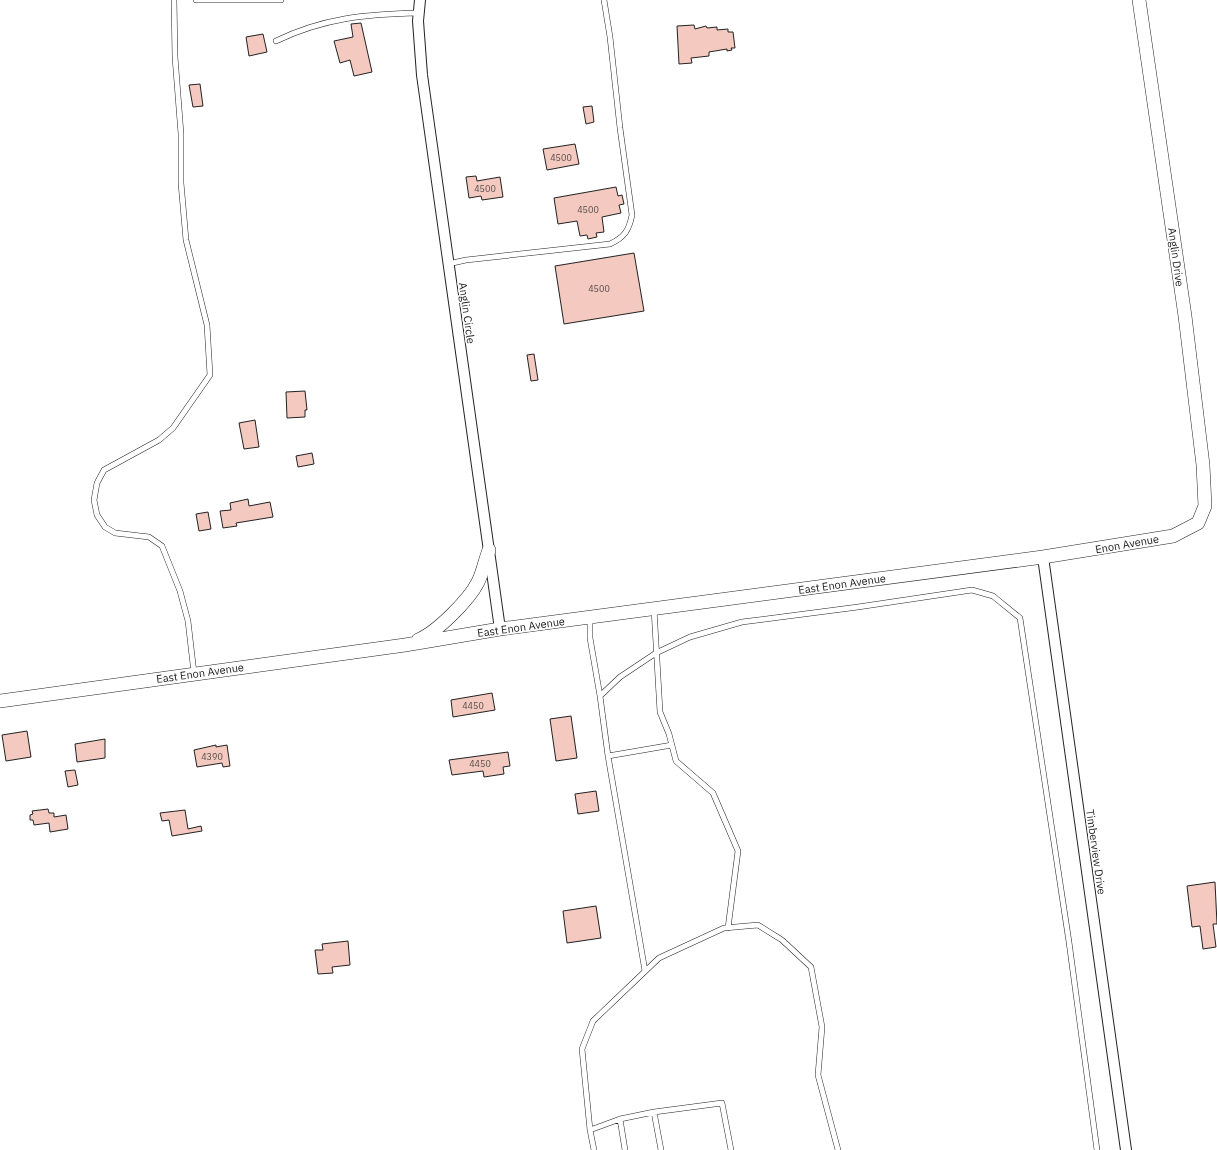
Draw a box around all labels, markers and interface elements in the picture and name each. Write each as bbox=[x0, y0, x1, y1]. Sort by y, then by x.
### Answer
house number: 4500 bbox=[550, 152, 572, 163]
house number: 4500 bbox=[474, 183, 496, 194]
house number: 4500 bbox=[577, 204, 599, 215]
street label: Anglin Drive bbox=[1165, 227, 1187, 287]
street label: Anglin Circle bbox=[456, 281, 478, 345]
house number: 4500 bbox=[588, 283, 610, 294]
street label: Enon Avenue bbox=[1094, 532, 1160, 556]
street label: East Enon Avenue bbox=[797, 571, 887, 597]
street label: East Enon Avenue bbox=[476, 614, 566, 640]
street label: East Enon Avenue bbox=[155, 660, 245, 686]
house number: 4450 bbox=[462, 700, 484, 711]
house number: 4390 bbox=[201, 751, 223, 762]
house number: 4450 bbox=[469, 758, 491, 769]
street label: Timberview Drive bbox=[1083, 808, 1109, 896]

